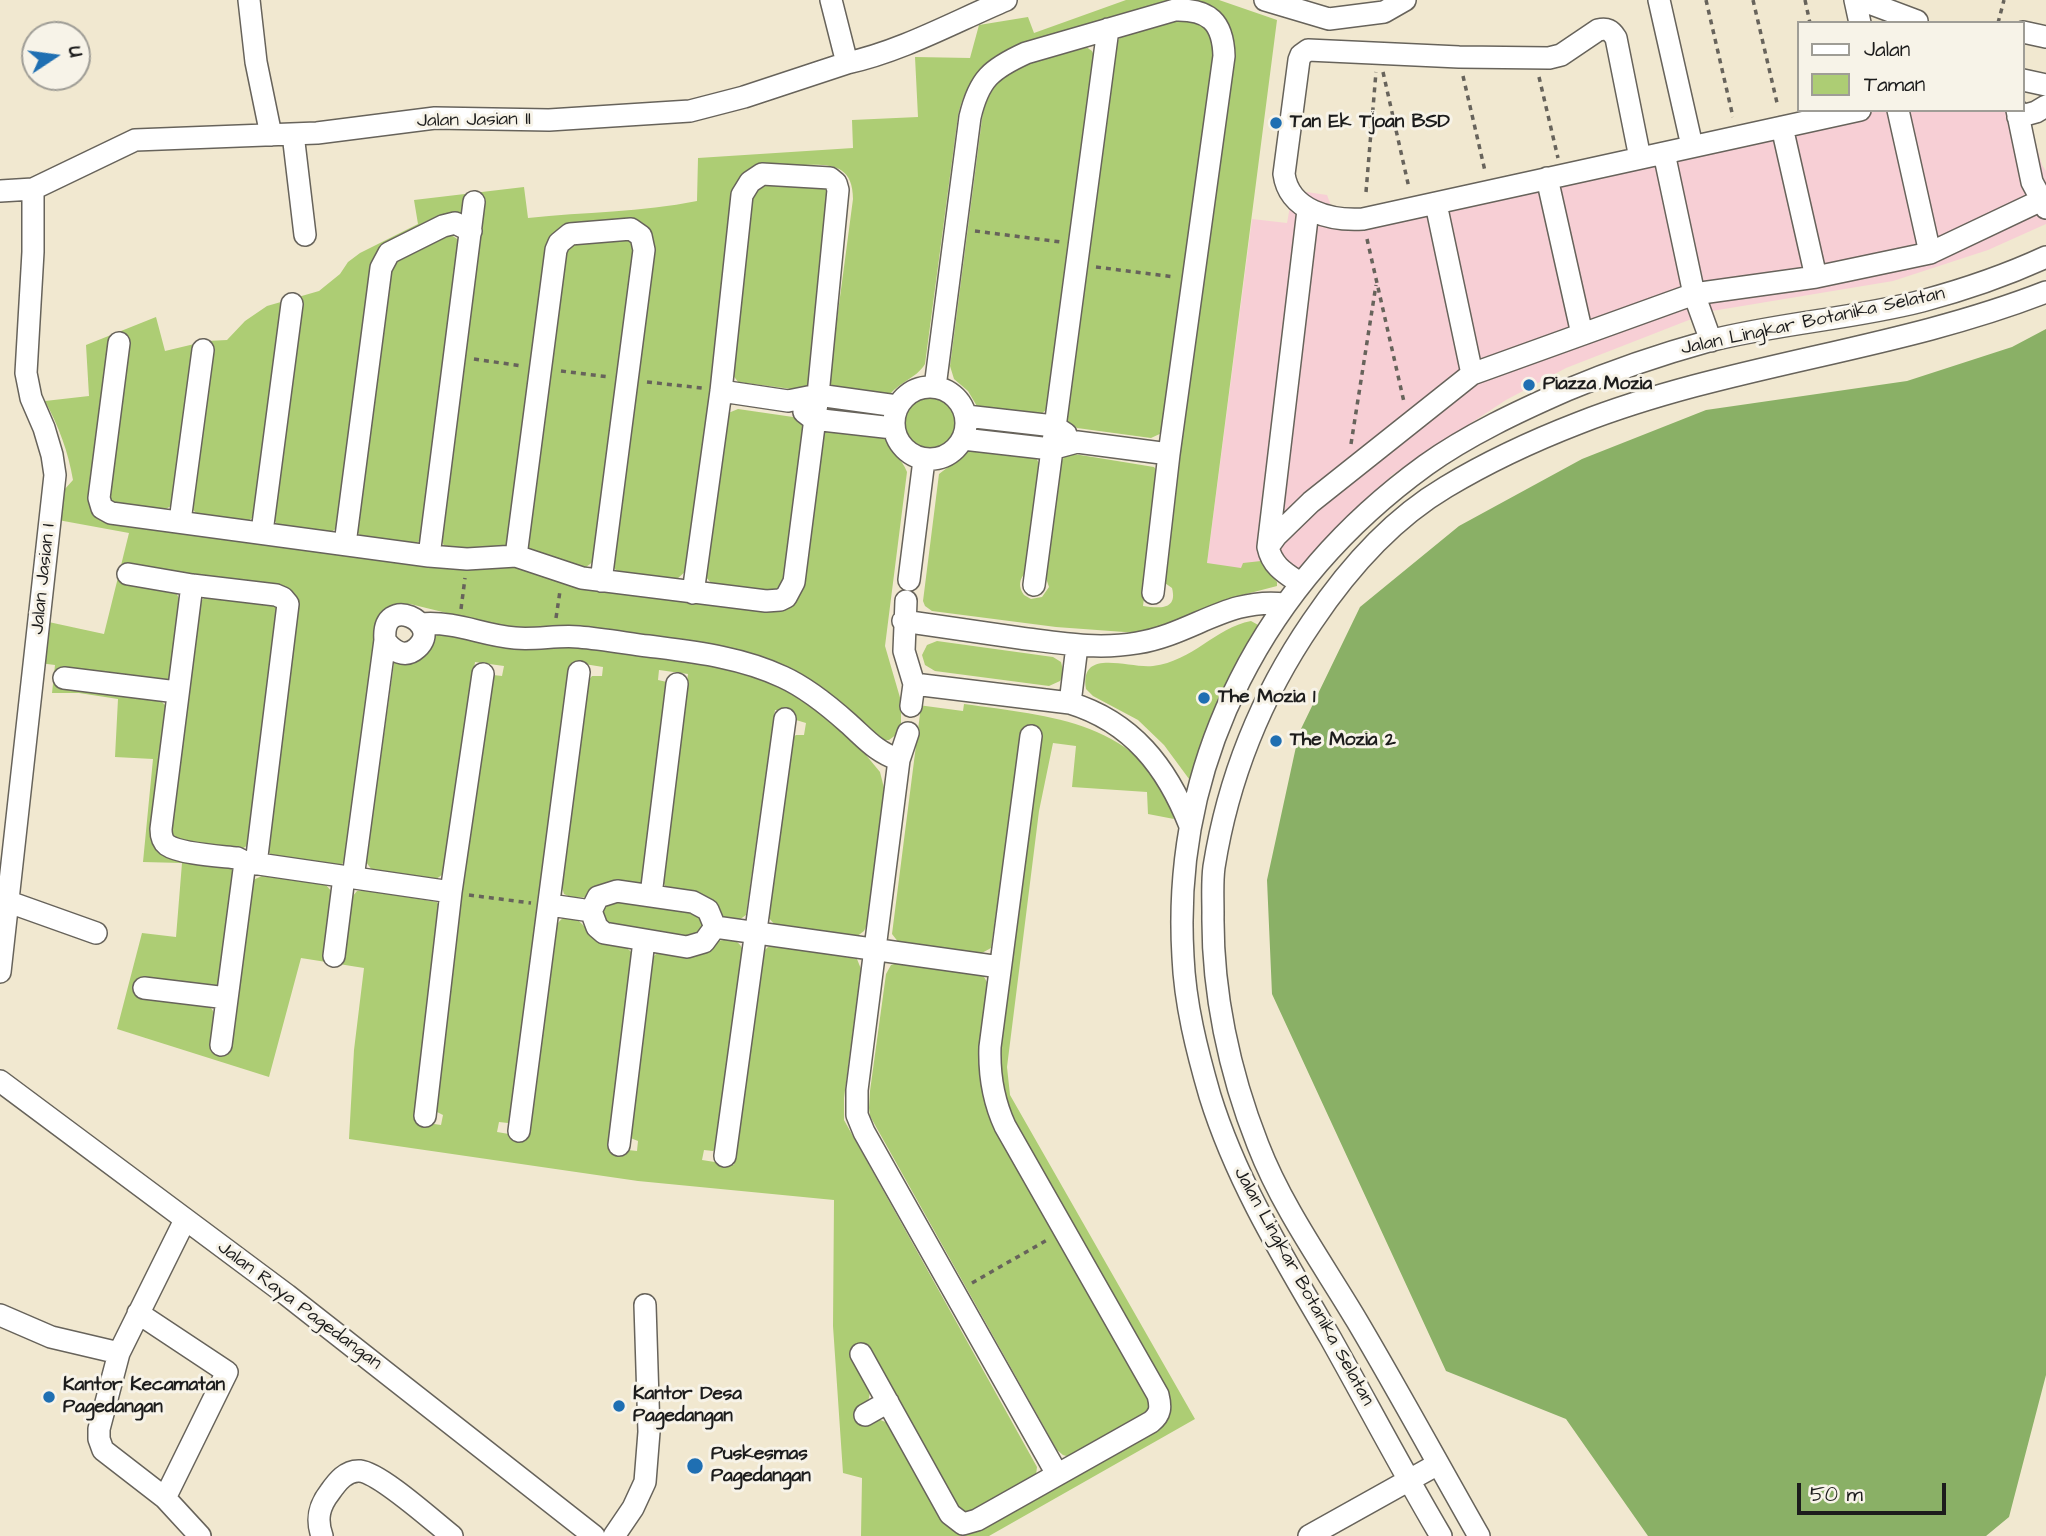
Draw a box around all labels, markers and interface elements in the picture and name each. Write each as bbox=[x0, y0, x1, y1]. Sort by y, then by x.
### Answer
north arrow bbox=[21, 21, 91, 91]
legend bbox=[1798, 21, 2025, 112]
text: Jalan bbox=[1864, 35, 1910, 64]
text: U bbox=[61, 43, 89, 60]
text: Taman bbox=[1864, 70, 1925, 99]
street label: Jalan Jasian II bbox=[417, 109, 531, 133]
place label: Tan Ek Tjoan BSD bbox=[1290, 112, 1450, 134]
marker: Tan Ek Tjoan BSD bbox=[1268, 115, 1284, 131]
street label: Jalan Lingkar Botanika Selatan bbox=[1679, 283, 1947, 361]
place label: Piazza Mozia bbox=[1543, 374, 1652, 396]
marker: Piazza Mozia bbox=[1521, 377, 1537, 393]
street label: Jalan Jasian I bbox=[27, 522, 61, 636]
place label: The Mozia 1 bbox=[1218, 687, 1316, 709]
marker: The Mozia 1 bbox=[1196, 690, 1212, 706]
place label: The Mozia 2 bbox=[1290, 730, 1396, 752]
marker: The Mozia 2 bbox=[1268, 733, 1284, 749]
street label: Jalan Lingkar Botanika Selatan bbox=[1228, 1164, 1378, 1410]
street label: Jalan Raya Pagedangan bbox=[212, 1237, 386, 1375]
place label: Kantor Kecamatan Pagedangan bbox=[63, 1375, 225, 1419]
place label: Kantor Desa Pagedangan bbox=[633, 1384, 742, 1428]
marker: Kantor Kecamatan Pagedangan bbox=[41, 1389, 57, 1405]
marker: Kantor Desa Pagedangan bbox=[611, 1398, 627, 1414]
place label: Puskesmas Pagedangan bbox=[711, 1444, 811, 1488]
marker: Puskesmas Pagedangan bbox=[685, 1456, 705, 1476]
scale bar bbox=[1801, 1470, 1950, 1514]
text: 50 m bbox=[1810, 1480, 1863, 1509]

